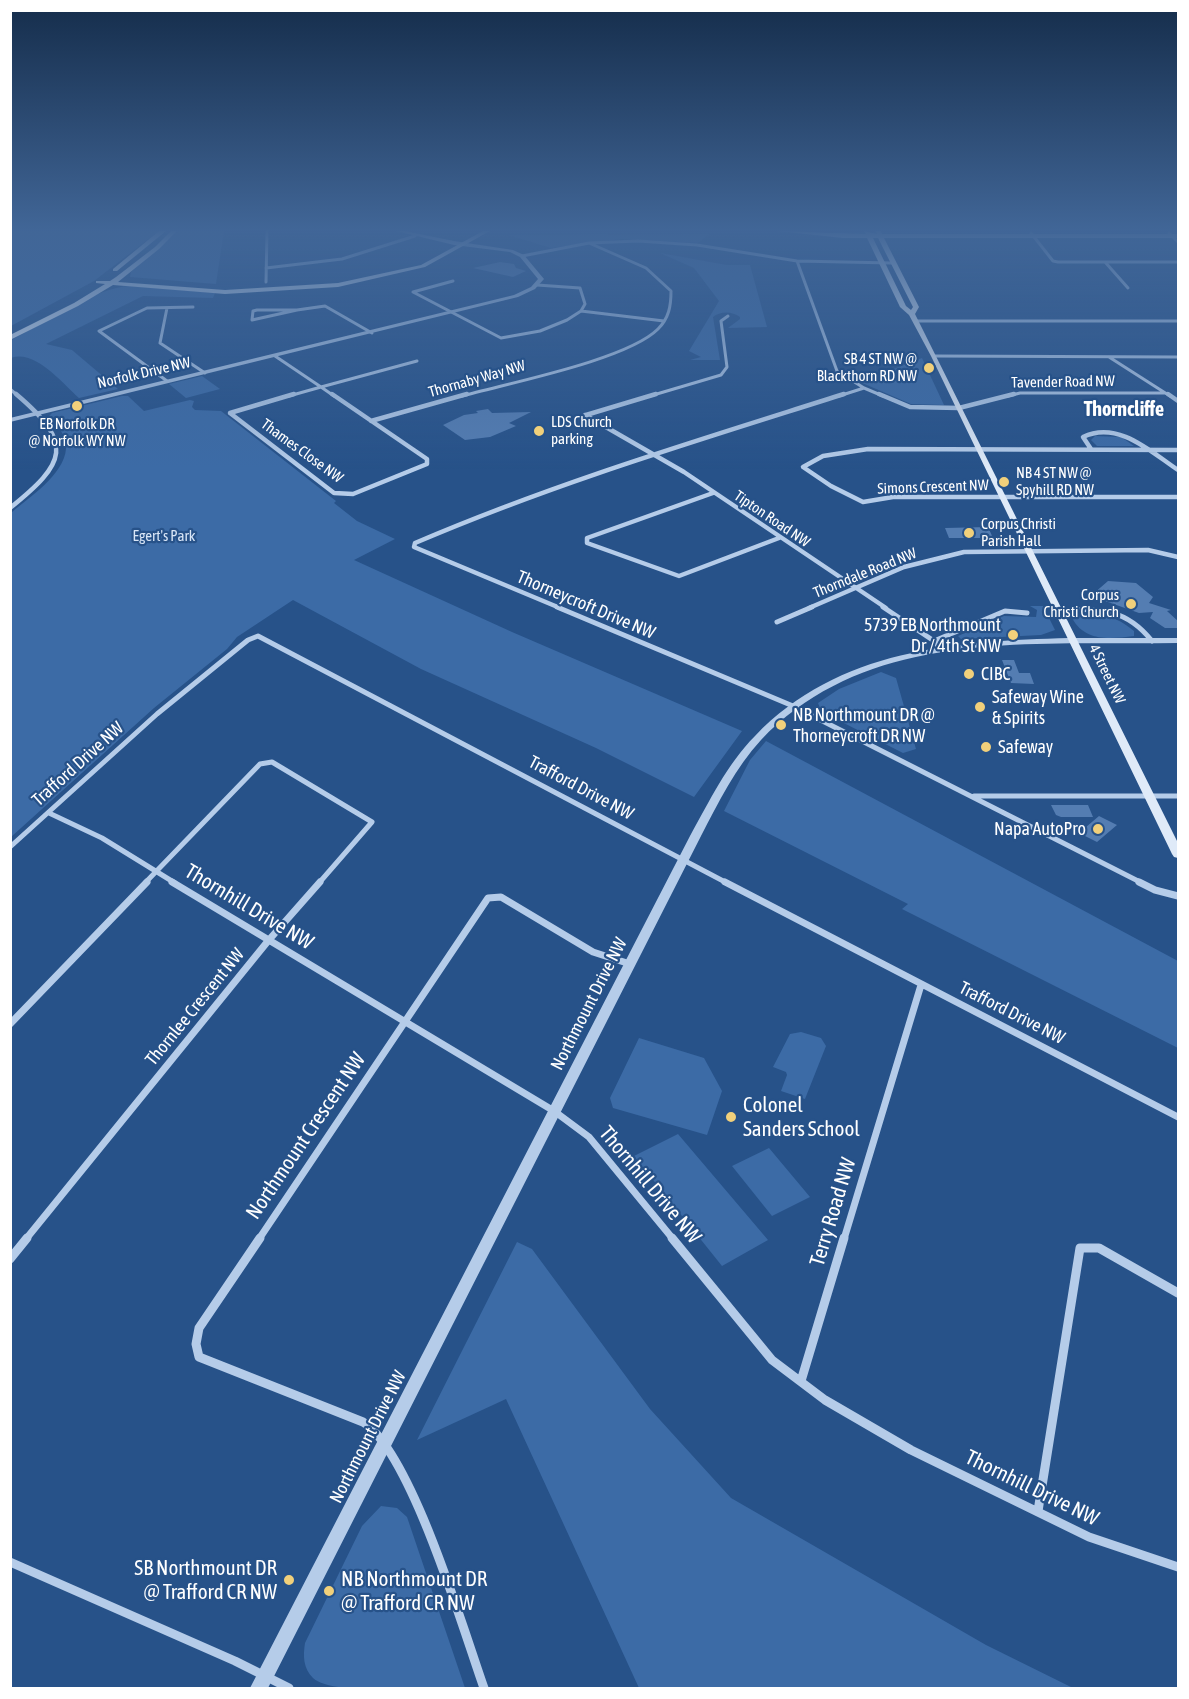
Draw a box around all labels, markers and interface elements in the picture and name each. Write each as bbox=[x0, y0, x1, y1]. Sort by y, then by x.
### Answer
place label: SB 4 ST NW @ Blackthorn RD NW bbox=[817, 350, 917, 385]
street label: Norfolk Drive NW bbox=[96, 354, 192, 392]
street label: Thornaby Way NW bbox=[427, 357, 527, 401]
marker: SB 4 ST NW @ Blackthorn RD NW bbox=[922, 361, 936, 375]
street label: Tavender Road NW bbox=[1011, 372, 1115, 392]
district label: Thorncliffe bbox=[1084, 398, 1164, 422]
marker: EB Norfolk DR @ Norfolk WY NW bbox=[70, 399, 84, 413]
place label: LDS Church parking bbox=[551, 413, 612, 448]
place label: EB Norfolk DR @ Norfolk WY NW bbox=[28, 415, 126, 450]
street label: Thames Close NW bbox=[257, 415, 347, 487]
marker: LDS Church parking bbox=[532, 424, 546, 438]
place label: NB 4 ST NW @ Spyhill RD NW bbox=[1016, 464, 1094, 499]
marker: NB 4 ST NW @ Spyhill RD NW bbox=[997, 475, 1011, 489]
street label: Simons Crescent NW bbox=[877, 476, 989, 498]
street label: Tipton Road NW bbox=[731, 487, 813, 551]
place label: Corpus Christi Parish Hall bbox=[981, 515, 1056, 550]
marker: Corpus Christi Parish Hall bbox=[962, 526, 976, 540]
park label: Egert's Park bbox=[133, 527, 195, 545]
street label: Thorndale Road NW bbox=[811, 544, 919, 602]
street label: Thorneycroft Drive NW bbox=[514, 566, 658, 644]
place label: Corpus Christi Church bbox=[1043, 586, 1119, 621]
marker: Corpus Christi Church bbox=[1124, 597, 1138, 611]
place label: 5739 EB Northmount Dr / 4th St NW bbox=[864, 614, 1001, 656]
marker: 5739 EB Northmount Dr / 4th St NW bbox=[1006, 628, 1020, 642]
street label: 4 Street NW bbox=[1085, 641, 1129, 707]
place label: CIBC bbox=[981, 663, 1010, 685]
marker: CIBC bbox=[962, 667, 976, 681]
place label: Safeway Wine & Spirits bbox=[992, 686, 1084, 728]
marker: Safeway Wine & Spirits bbox=[973, 700, 987, 714]
place label: NB Northmount DR @ Thorneycroft DR NW bbox=[793, 704, 935, 746]
street label: Trafford Drive NW bbox=[28, 717, 128, 811]
marker: NB Northmount DR @ Thorneycroft DR NW bbox=[774, 718, 788, 732]
place label: Safeway bbox=[998, 736, 1053, 758]
marker: Safeway bbox=[979, 740, 993, 754]
street label: Trafford Drive NW bbox=[525, 751, 637, 825]
place label: Napa AutoPro bbox=[994, 818, 1086, 840]
marker: Napa AutoPro bbox=[1091, 822, 1105, 836]
street label: Thornhill Drive NW bbox=[180, 859, 318, 955]
street label: Northmount Drive NW bbox=[546, 934, 632, 1074]
street label: Thornlee Crescent NW bbox=[141, 944, 249, 1070]
street label: Trafford Drive NW bbox=[956, 977, 1068, 1049]
street label: Northmount Crescent NW bbox=[241, 1048, 371, 1224]
place label: Colonel Sanders School bbox=[743, 1092, 860, 1142]
marker: Colonel Sanders School bbox=[724, 1110, 738, 1124]
street label: Thornhill Drive NW bbox=[594, 1121, 706, 1249]
street label: Terry Road NW bbox=[805, 1155, 861, 1269]
street label: Northmount Drive NW bbox=[325, 1367, 411, 1507]
street label: Thornhill Drive NW bbox=[961, 1445, 1103, 1531]
place label: SB Northmount DR @ Trafford CR NW bbox=[134, 1555, 277, 1605]
place label: NB Northmount DR @ Trafford CR NW bbox=[341, 1566, 487, 1616]
marker: SB Northmount DR @ Trafford CR NW bbox=[282, 1573, 296, 1587]
marker: NB Northmount DR @ Trafford CR NW bbox=[322, 1584, 336, 1598]

